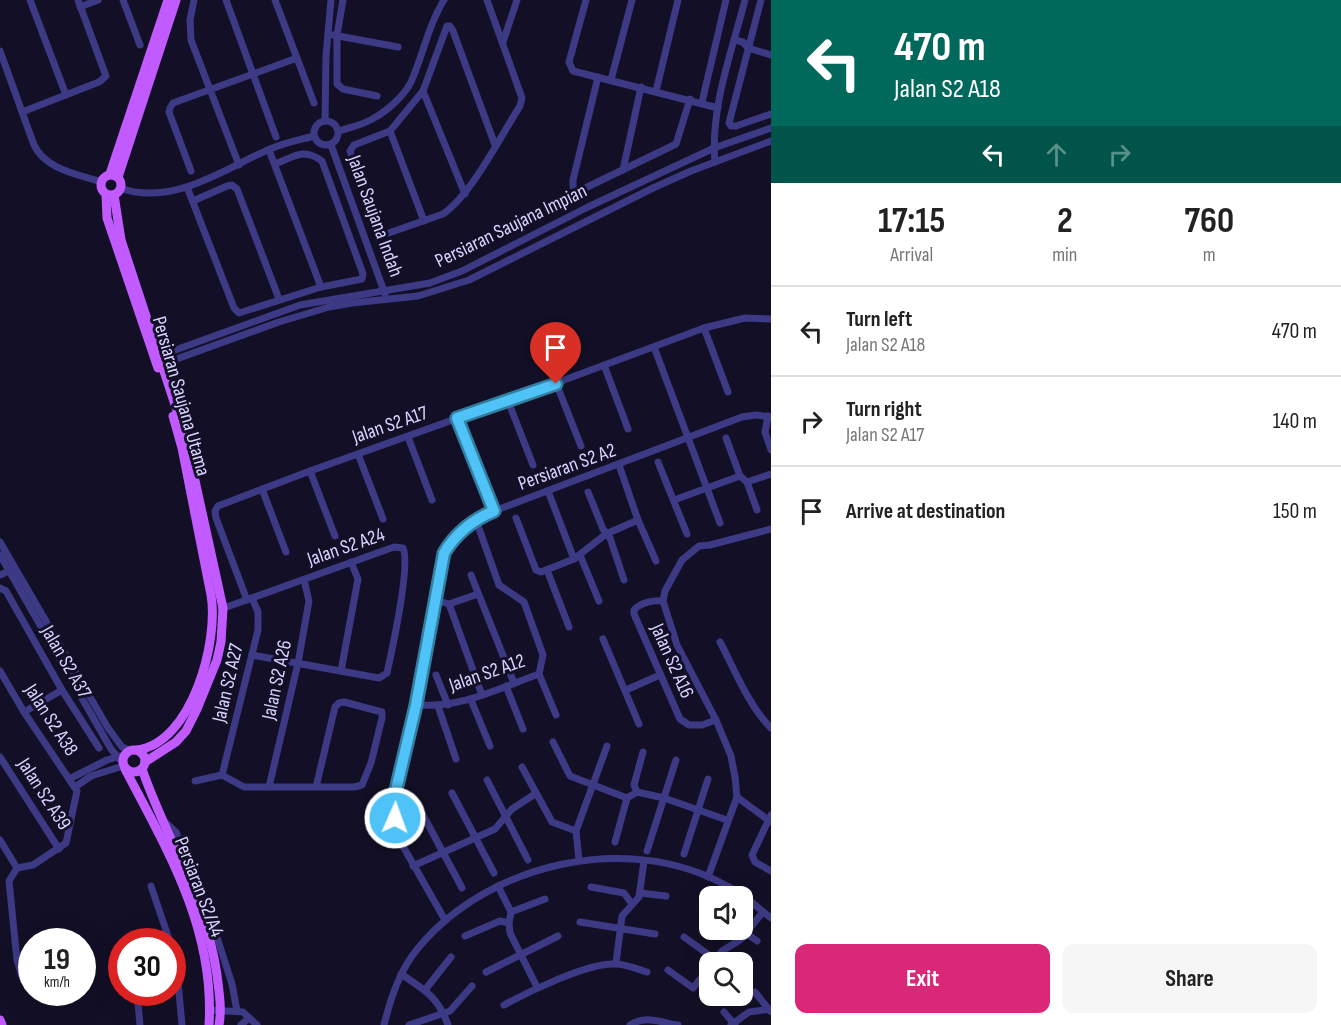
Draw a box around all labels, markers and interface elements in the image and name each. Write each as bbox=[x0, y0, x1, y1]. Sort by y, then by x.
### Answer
text: 470 m bbox=[894, 22, 986, 73]
icon: left bbox=[795, 24, 873, 102]
text: Jalan S2 A18 bbox=[894, 73, 1001, 105]
icon: left bbox=[977, 138, 1010, 171]
icon: ahead bbox=[1040, 138, 1073, 171]
icon: right bbox=[1103, 138, 1136, 171]
street label: Jalan Saujana Indah bbox=[342, 151, 408, 280]
street label: Persiaran Saujana Impian bbox=[431, 179, 591, 273]
text: 17:15 bbox=[878, 200, 945, 243]
text: 2 bbox=[1057, 200, 1073, 243]
text: 760 bbox=[1184, 200, 1234, 243]
text: Arrival bbox=[890, 243, 933, 267]
text: min bbox=[1052, 243, 1077, 267]
text: m bbox=[1203, 243, 1216, 267]
text: Turn left bbox=[846, 306, 912, 333]
street label: Persiaran Saujana Utama bbox=[147, 313, 215, 479]
icon: left bbox=[795, 315, 828, 348]
text: 470 m bbox=[1272, 318, 1317, 345]
pin bbox=[530, 322, 581, 384]
icon: arrive bbox=[539, 331, 572, 364]
text: Jalan S2 A18 bbox=[846, 333, 925, 357]
text: Turn right bbox=[846, 396, 922, 423]
street label: Jalan S2 A17 bbox=[348, 401, 431, 449]
icon: right bbox=[795, 405, 828, 438]
text: 140 m bbox=[1273, 408, 1317, 435]
text: Jalan S2 A17 bbox=[846, 423, 924, 447]
street label: Persiaran S2 A2 bbox=[515, 438, 619, 496]
icon: arrive bbox=[795, 495, 828, 528]
text: Arrive at destination bbox=[846, 498, 1005, 525]
text: 150 m bbox=[1273, 498, 1317, 525]
street label: Jalan S2 A24 bbox=[303, 523, 388, 572]
street label: Jalan S2 A16 bbox=[645, 619, 699, 702]
street label: Jalan S2 A37 bbox=[35, 621, 96, 703]
street label: Jalan S2 A26 bbox=[257, 638, 297, 723]
street label: Jalan S2 A27 bbox=[207, 641, 249, 726]
street label: Jalan S2 A12 bbox=[445, 649, 528, 698]
street label: Jalan S2 A38 bbox=[18, 679, 83, 760]
street label: Jalan S2 A39 bbox=[11, 753, 76, 834]
position arrow bbox=[363, 786, 427, 850]
street label: Persiaran S2/A4 bbox=[169, 834, 229, 940]
map controls bbox=[699, 886, 753, 1006]
button: sound bbox=[699, 886, 753, 940]
speed limit sign: 30 bbox=[108, 928, 186, 1006]
text: 19 bbox=[44, 942, 70, 978]
button: Exit bbox=[795, 944, 1050, 1013]
button: Share bbox=[1062, 944, 1317, 1013]
button: search bbox=[699, 952, 753, 1006]
text: km/h bbox=[44, 973, 70, 992]

